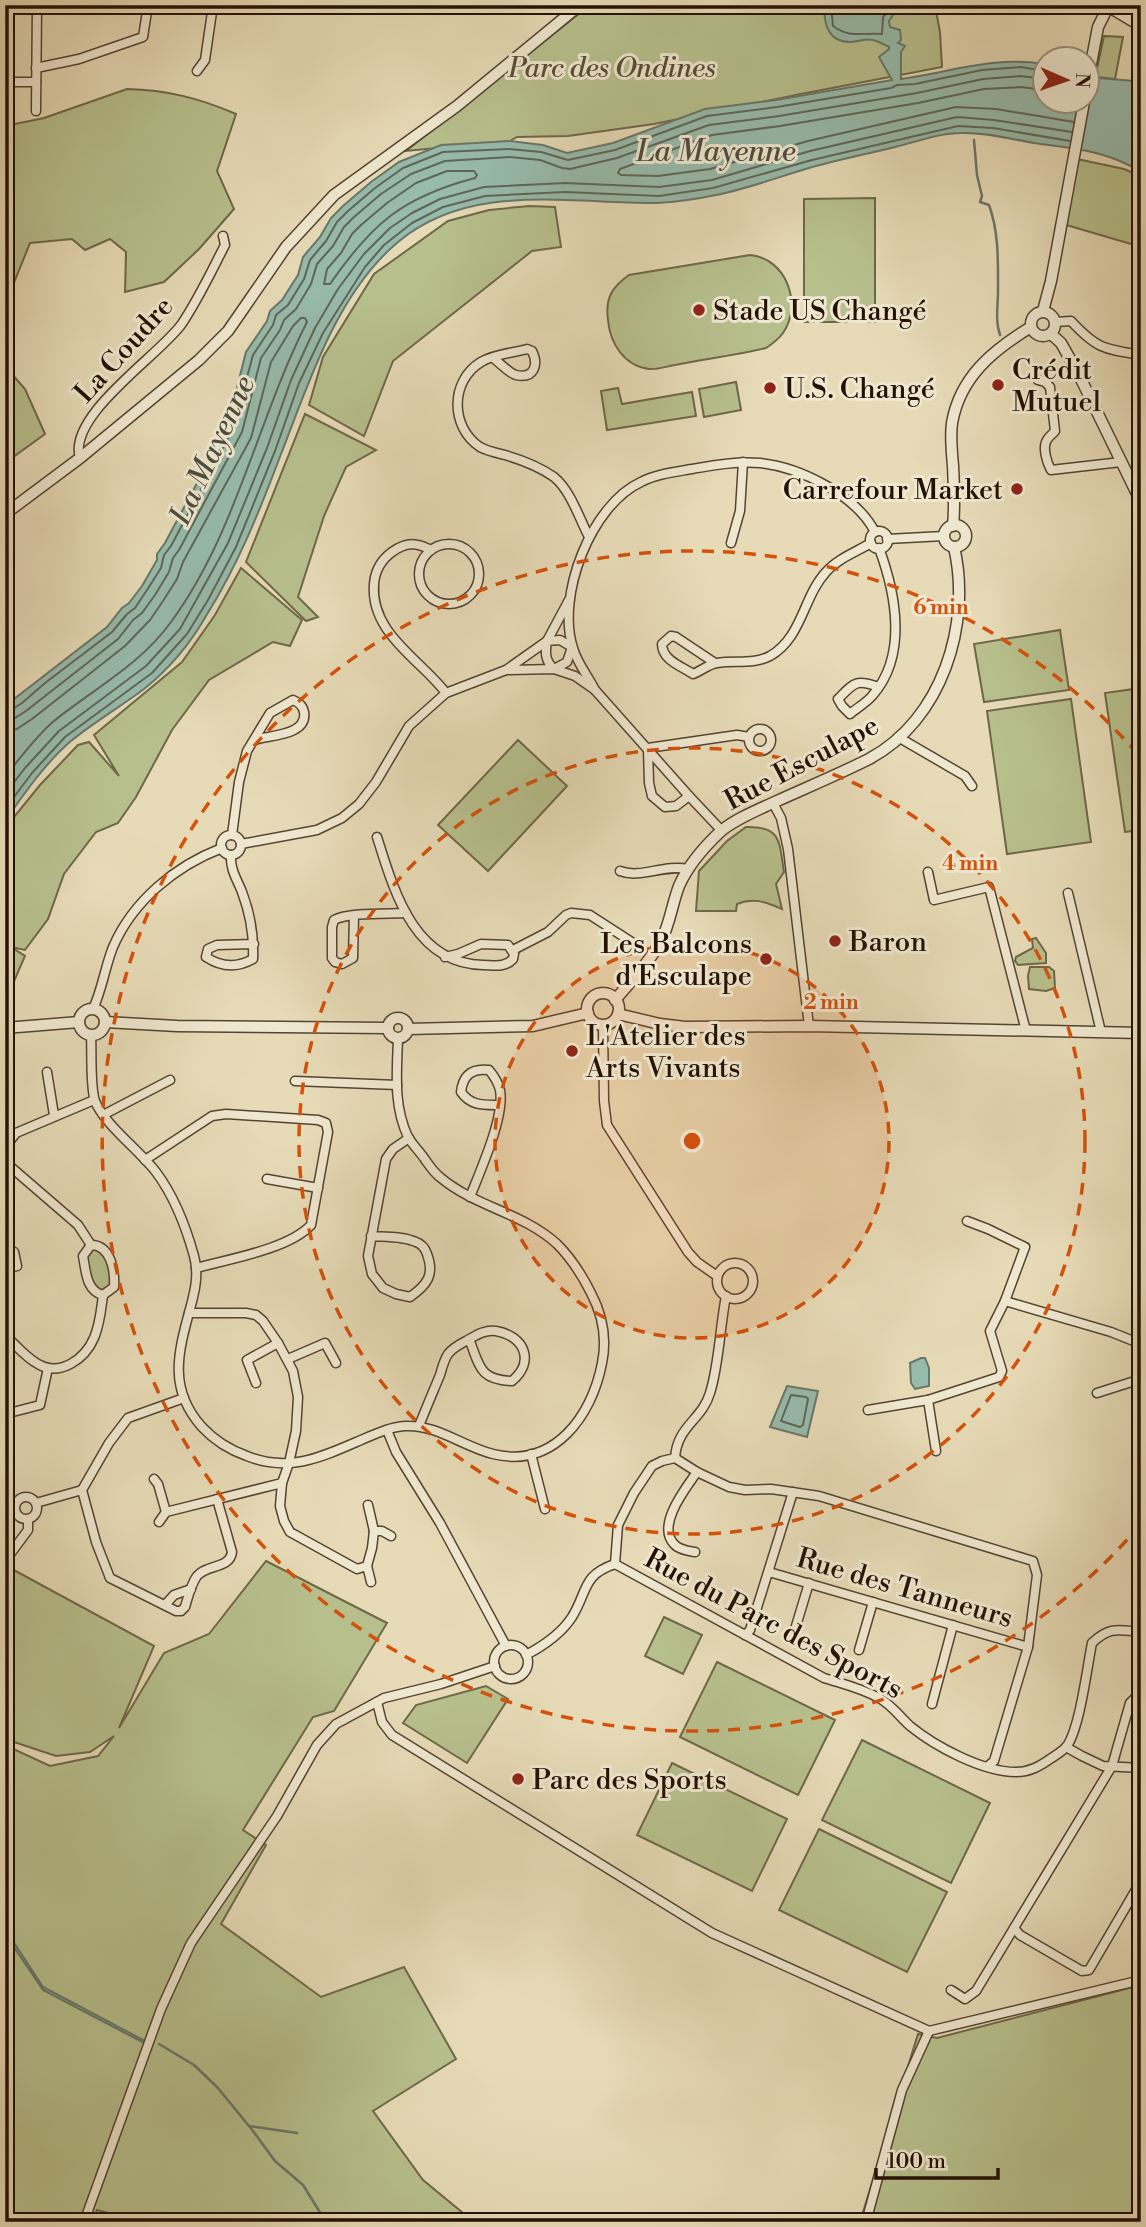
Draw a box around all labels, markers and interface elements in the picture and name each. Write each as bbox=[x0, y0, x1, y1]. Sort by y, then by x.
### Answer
north arrow bbox=[1030, 46, 1100, 116]
park label: Parc des Ondines bbox=[507, 51, 716, 86]
text: N bbox=[1070, 73, 1094, 88]
water label: La Mayenne bbox=[635, 133, 796, 171]
street label: La Coudre bbox=[67, 289, 181, 411]
place label: Stade US Changé bbox=[713, 294, 927, 329]
marker: Stade US Changé bbox=[691, 302, 707, 318]
place label: Crédit Mutuel bbox=[1012, 353, 1101, 420]
water label: La Mayenne bbox=[162, 370, 264, 532]
place label: U.S. Changé bbox=[784, 372, 935, 407]
marker: Crédit Mutuel bbox=[990, 377, 1006, 393]
marker: U.S. Changé bbox=[762, 380, 778, 396]
place label: Carrefour Market bbox=[783, 473, 1003, 508]
marker: Carrefour Market bbox=[1009, 481, 1025, 497]
text: 6 min bbox=[913, 595, 969, 621]
street label: Rue Esculape bbox=[719, 708, 885, 819]
text: 4 min bbox=[942, 851, 998, 877]
place label: Baron bbox=[848, 925, 927, 960]
place label: Les Balcons d'Esculape bbox=[600, 927, 752, 994]
marker: Baron bbox=[827, 933, 843, 949]
marker: Les Balcons d'Esculape bbox=[758, 951, 774, 967]
text: 2 min bbox=[803, 990, 859, 1016]
place label: L'Atelier des Arts Vivants bbox=[585, 1019, 746, 1086]
marker: L'Atelier des Arts Vivants bbox=[564, 1043, 580, 1059]
centre of rings bbox=[680, 1129, 704, 1153]
street label: Rue du Parc des Sports bbox=[638, 1541, 908, 1707]
street label: Rue des Tanneurs bbox=[792, 1541, 1017, 1636]
place label: Parc des Sports bbox=[532, 1763, 727, 1798]
marker: Parc des Sports bbox=[510, 1771, 526, 1787]
scale bar bbox=[876, 2136, 999, 2180]
text: 100 m bbox=[887, 2149, 946, 2175]

